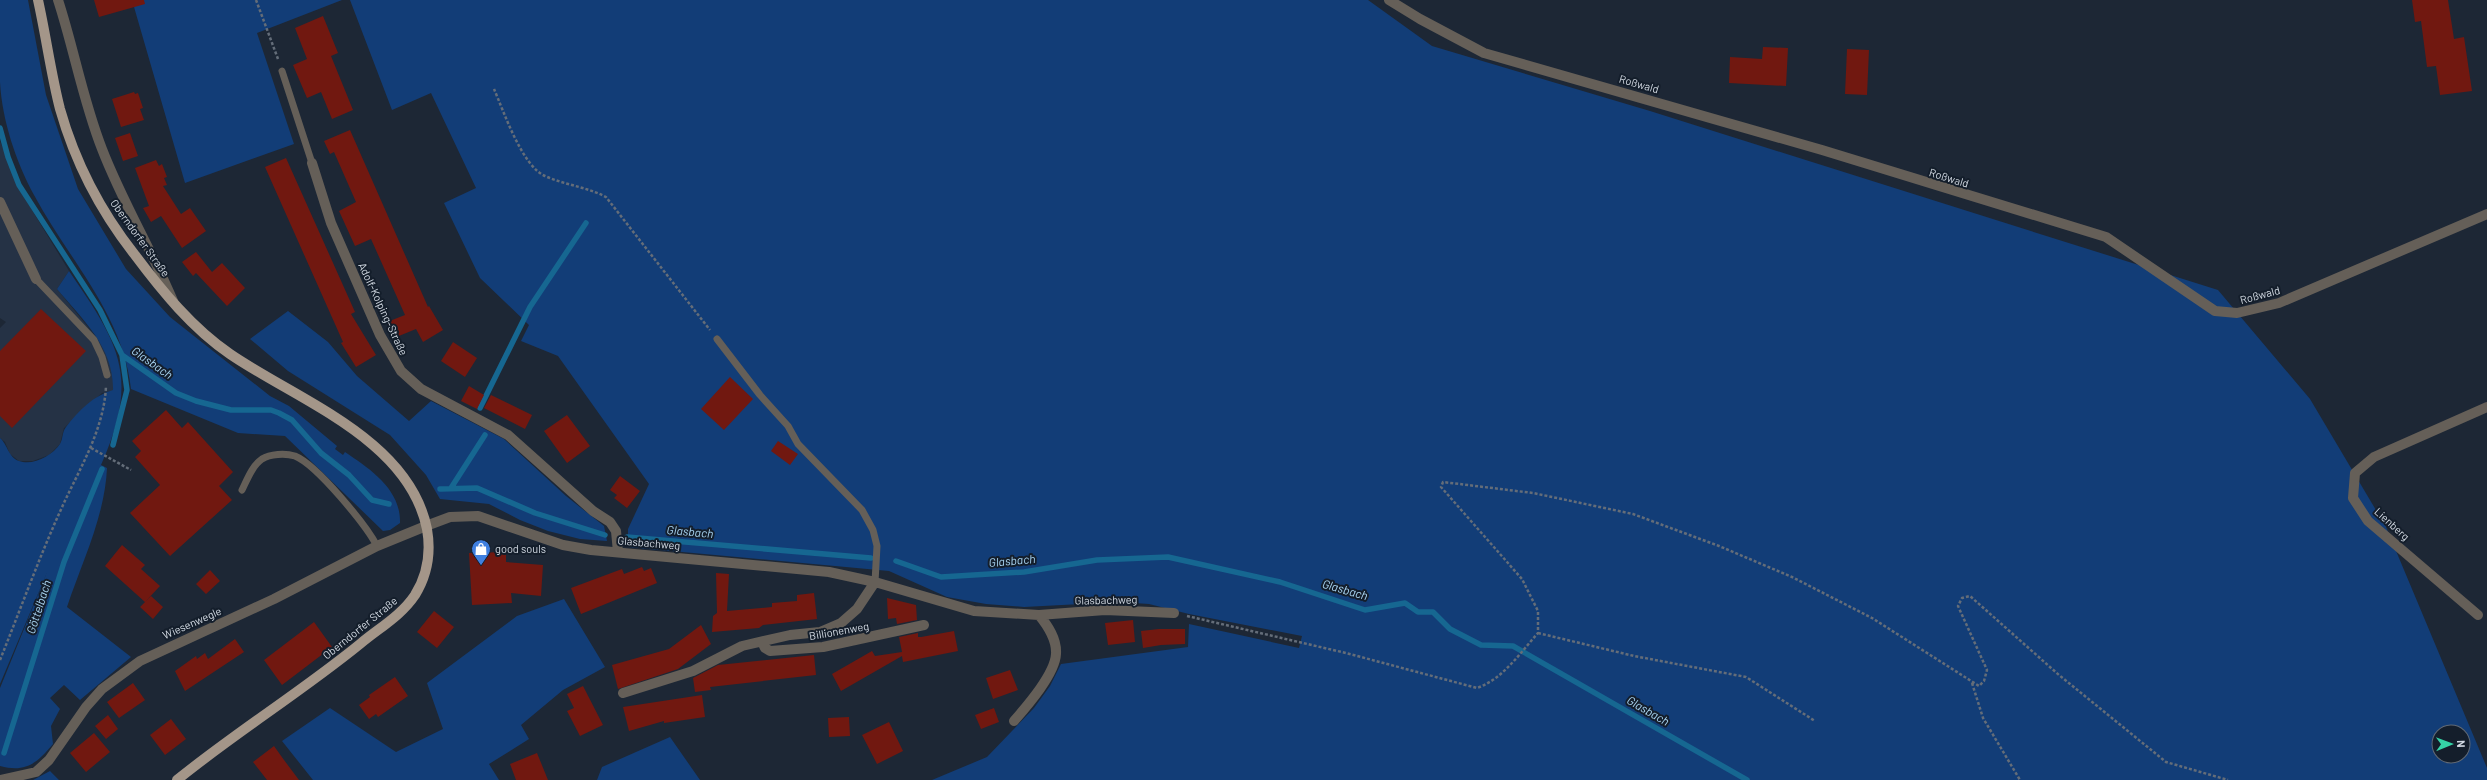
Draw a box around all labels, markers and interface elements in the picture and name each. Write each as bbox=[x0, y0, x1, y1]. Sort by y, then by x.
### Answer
street label: Roßwald bbox=[1618, 72, 1661, 95]
street label: Roßwald bbox=[1928, 165, 1971, 190]
street label: Oberndorfer Straße bbox=[108, 197, 173, 279]
street label: Adolf-Kolping-Straße bbox=[356, 260, 411, 357]
street label: Roßwald bbox=[2239, 283, 2281, 306]
water label: Glasbach bbox=[129, 343, 176, 381]
street label: Lienberg bbox=[2372, 505, 2413, 543]
water label: Glasbach bbox=[666, 522, 714, 540]
street label: Glasbachweg bbox=[617, 533, 681, 552]
shop icon: good souls bbox=[470, 538, 492, 566]
place label: good souls bbox=[495, 542, 546, 555]
water label: Glasbach bbox=[988, 551, 1036, 569]
water label: Glasbach bbox=[1321, 576, 1370, 602]
water label: Göttelbach bbox=[23, 578, 53, 635]
street label: Glasbachweg bbox=[1074, 592, 1138, 607]
street label: Oberndorfer Straße bbox=[320, 593, 400, 662]
street label: Wiesenwegle bbox=[160, 604, 223, 641]
street label: Billionenweg bbox=[808, 619, 870, 642]
water label: Glasbach bbox=[1625, 692, 1672, 728]
north arrow bbox=[2431, 724, 2471, 764]
text: N bbox=[2455, 740, 2468, 748]

